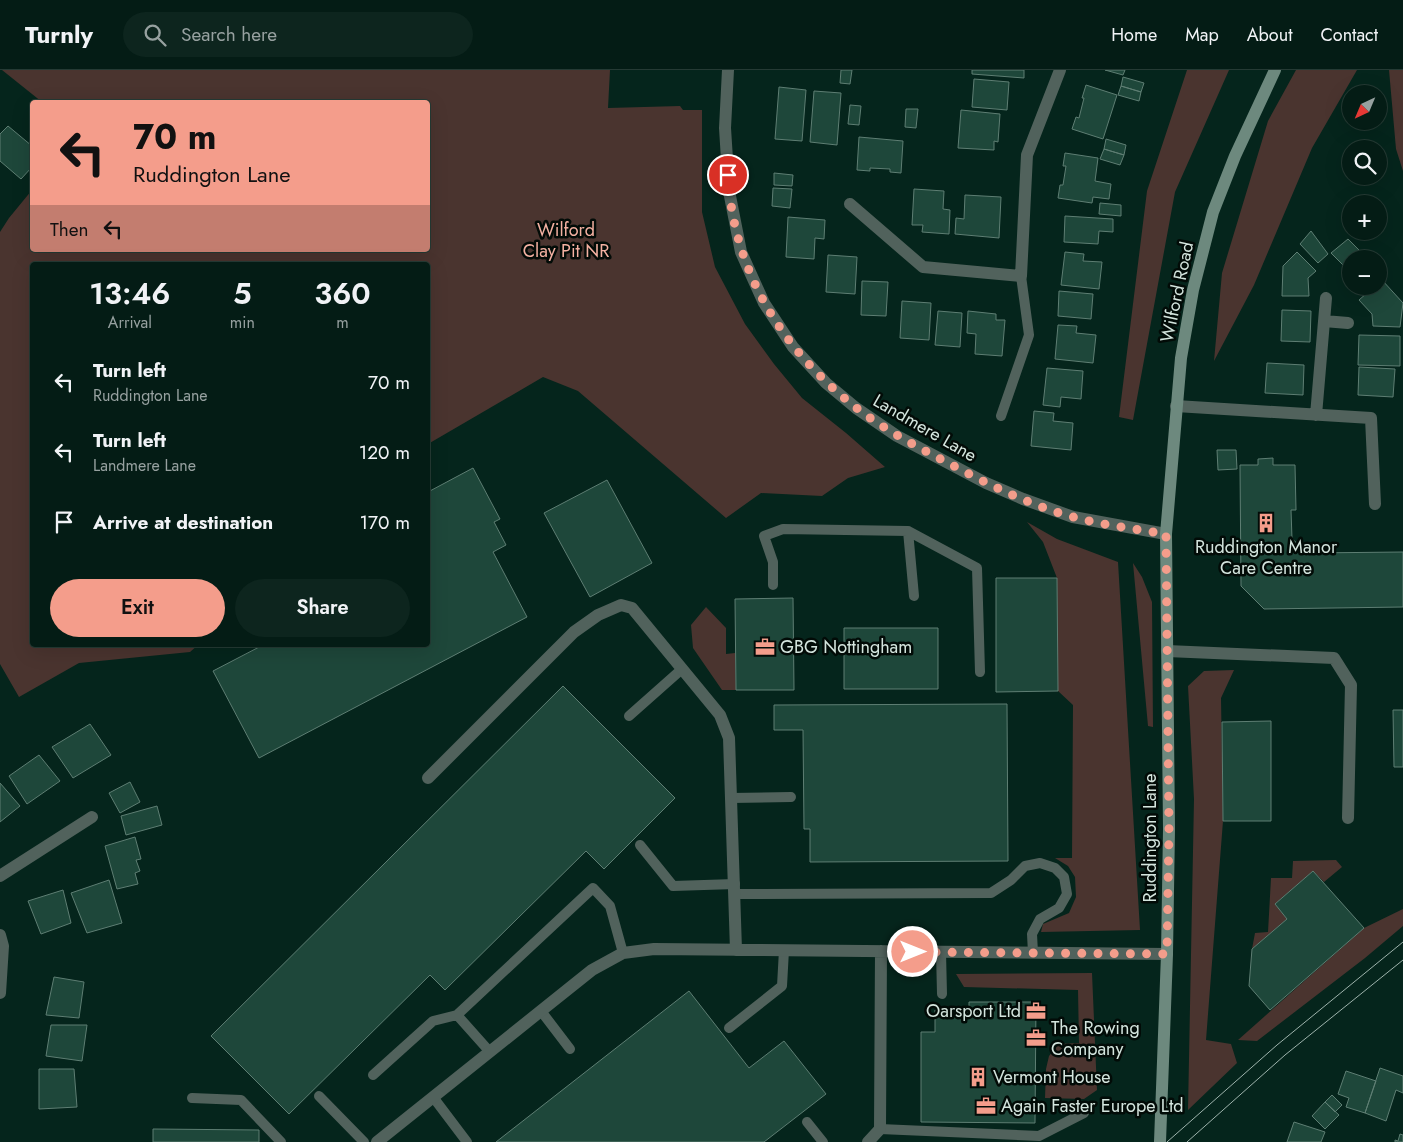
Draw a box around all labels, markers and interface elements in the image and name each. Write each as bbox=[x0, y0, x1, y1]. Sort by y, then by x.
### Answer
search box bbox=[123, 12, 473, 57]
text: Turnly bbox=[25, 17, 93, 52]
icon: search bbox=[141, 21, 169, 49]
text: Search here bbox=[181, 21, 277, 48]
text: Home bbox=[1111, 22, 1157, 48]
text: Map bbox=[1185, 22, 1219, 48]
text: About bbox=[1247, 22, 1292, 48]
text: Contact bbox=[1320, 22, 1378, 48]
north arrow bbox=[1342, 85, 1388, 130]
map controls bbox=[1342, 85, 1387, 295]
text: 70 m bbox=[133, 112, 216, 162]
icon: left bbox=[50, 120, 115, 185]
button: search bbox=[1342, 140, 1387, 185]
pin bbox=[707, 154, 749, 196]
text: Ruddington Lane bbox=[133, 158, 291, 190]
icon: arrive bbox=[714, 161, 742, 189]
button: + bbox=[1342, 195, 1387, 240]
icon: left bbox=[99, 215, 127, 243]
text: Then bbox=[50, 216, 89, 243]
park label: Wilford Clay Pit NR bbox=[523, 217, 609, 264]
street label: Wilford Road bbox=[1154, 239, 1200, 345]
button: − bbox=[1342, 250, 1387, 295]
text: 13:46 bbox=[89, 272, 171, 315]
text: 5 bbox=[233, 272, 252, 315]
text: 360 bbox=[314, 272, 371, 315]
text: Arrival bbox=[108, 311, 152, 334]
text: min bbox=[230, 311, 255, 334]
text: m bbox=[336, 311, 349, 334]
text: Turn left bbox=[93, 357, 166, 384]
icon: left bbox=[50, 368, 78, 396]
text: 70 m bbox=[368, 369, 410, 396]
text: Ruddington Lane bbox=[93, 384, 208, 407]
street label: Landmere Lane bbox=[868, 388, 982, 468]
text: Turn left bbox=[93, 427, 166, 454]
icon: left bbox=[50, 438, 78, 466]
text: 120 m bbox=[359, 439, 410, 466]
text: Landmere Lane bbox=[93, 454, 196, 477]
icon: arrive bbox=[50, 508, 78, 536]
text: Arrive at destination bbox=[93, 509, 273, 536]
text: 170 m bbox=[360, 509, 410, 536]
building icon: Ruddington Manor Care Centre bbox=[1255, 512, 1277, 534]
place label: Ruddington Manor Care Centre bbox=[1195, 534, 1338, 581]
button: Exit bbox=[50, 579, 225, 637]
button: Share bbox=[235, 579, 410, 637]
place label: GBG Nottingham bbox=[780, 634, 912, 660]
office icon: GBG Nottingham bbox=[754, 636, 776, 658]
street label: Ruddington Lane bbox=[1137, 774, 1163, 902]
position arrow bbox=[886, 925, 938, 977]
place label: Oarsport Ltd bbox=[926, 998, 1021, 1024]
office icon: Oarsport Ltd bbox=[1025, 1000, 1047, 1022]
place label: The Rowing Company bbox=[1051, 1015, 1140, 1062]
office icon: The Rowing Company bbox=[1025, 1027, 1047, 1049]
place label: Vermont House bbox=[993, 1064, 1111, 1090]
building icon: Vermont House bbox=[967, 1066, 989, 1088]
place label: Again Faster Europe Ltd bbox=[1001, 1093, 1184, 1119]
office icon: Again Faster Europe Ltd bbox=[975, 1095, 997, 1117]

